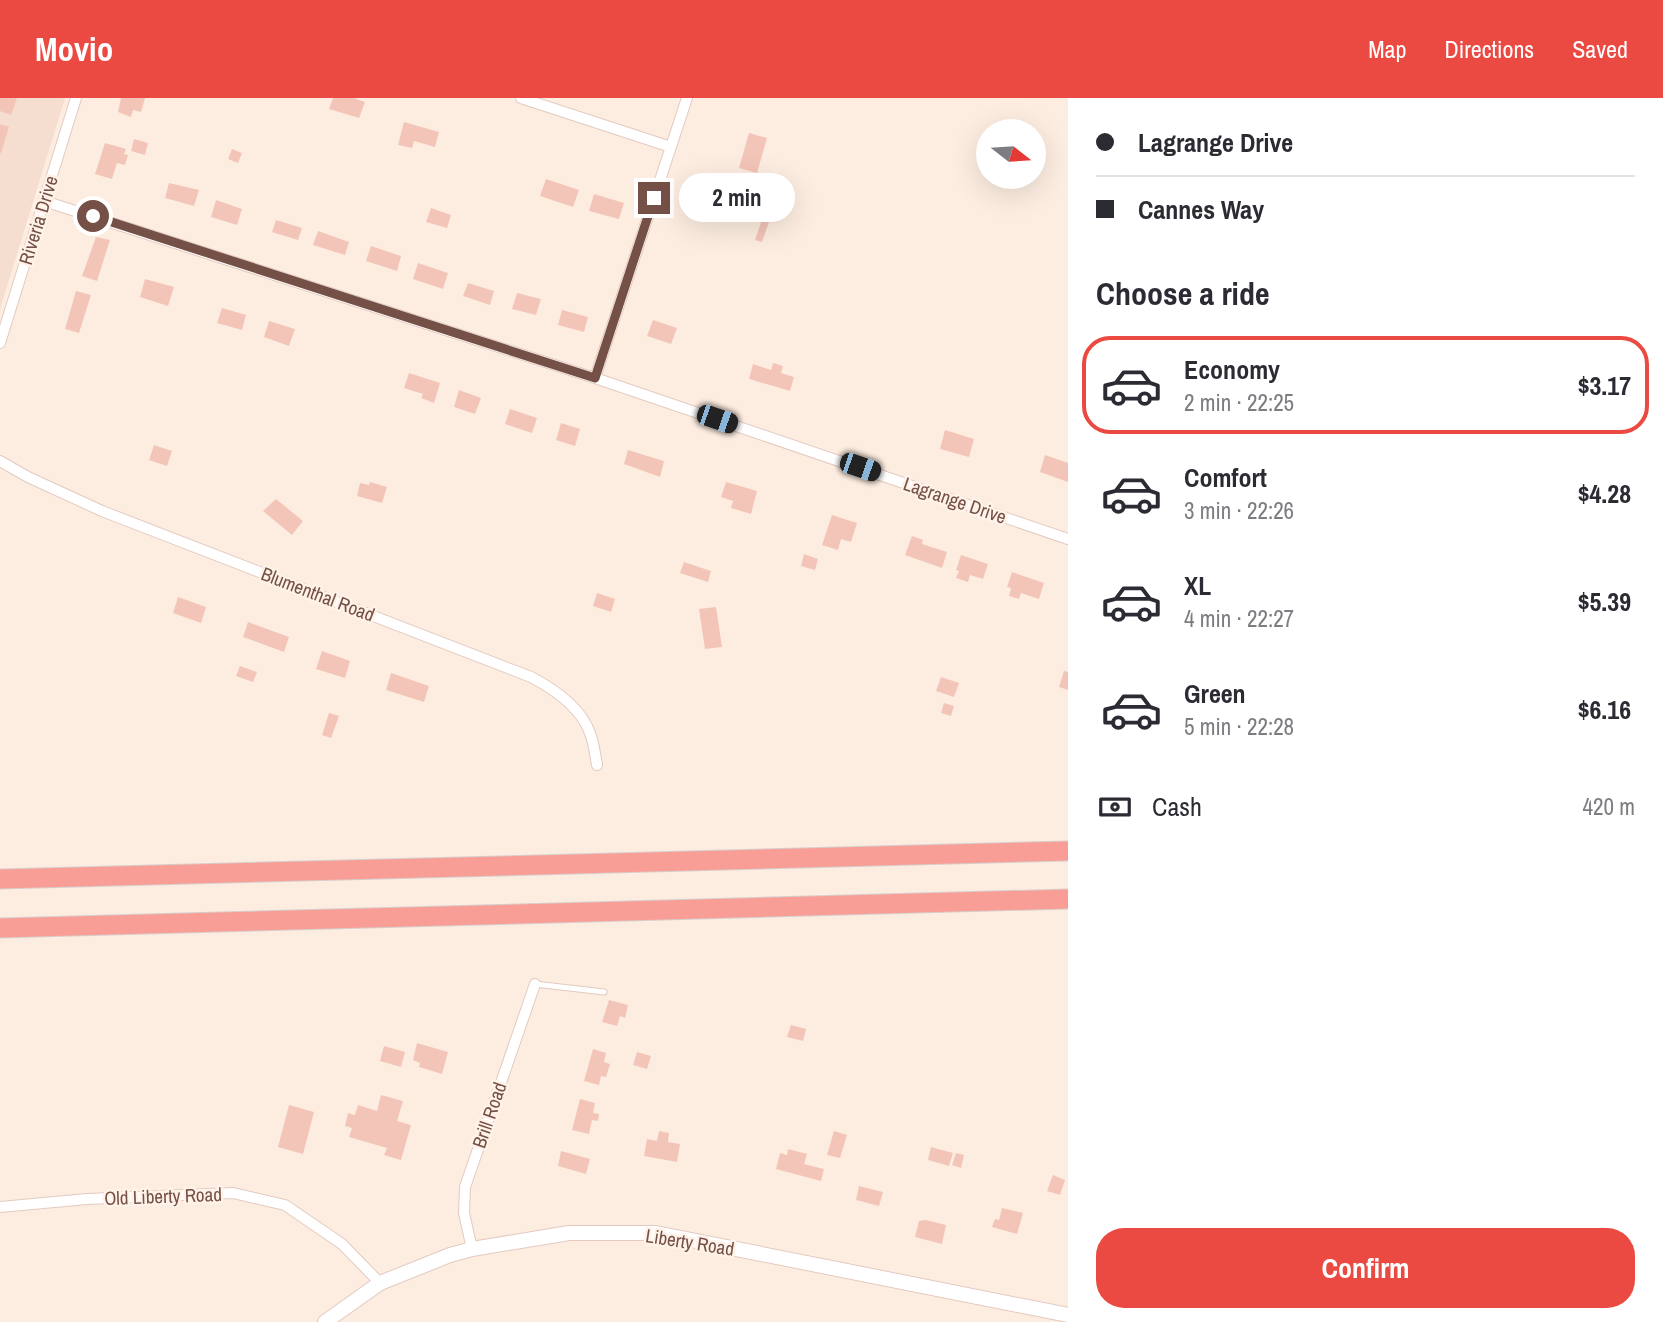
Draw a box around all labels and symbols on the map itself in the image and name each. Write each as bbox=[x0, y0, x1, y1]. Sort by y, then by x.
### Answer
north arrow bbox=[976, 119, 1046, 189]
street label: Riveria Drive bbox=[12, 172, 64, 268]
callout: 2 min bbox=[678, 174, 794, 222]
route end bbox=[638, 182, 670, 214]
route start bbox=[77, 200, 109, 232]
car bbox=[694, 402, 741, 436]
car bbox=[837, 450, 884, 484]
street label: Lagrange Drive bbox=[900, 470, 1010, 530]
street label: Blumenthal Road bbox=[258, 560, 378, 628]
street label: Brill Road bbox=[466, 1078, 512, 1152]
street label: Old Liberty Road bbox=[104, 1181, 222, 1211]
street label: Liberty Road bbox=[644, 1222, 736, 1262]

